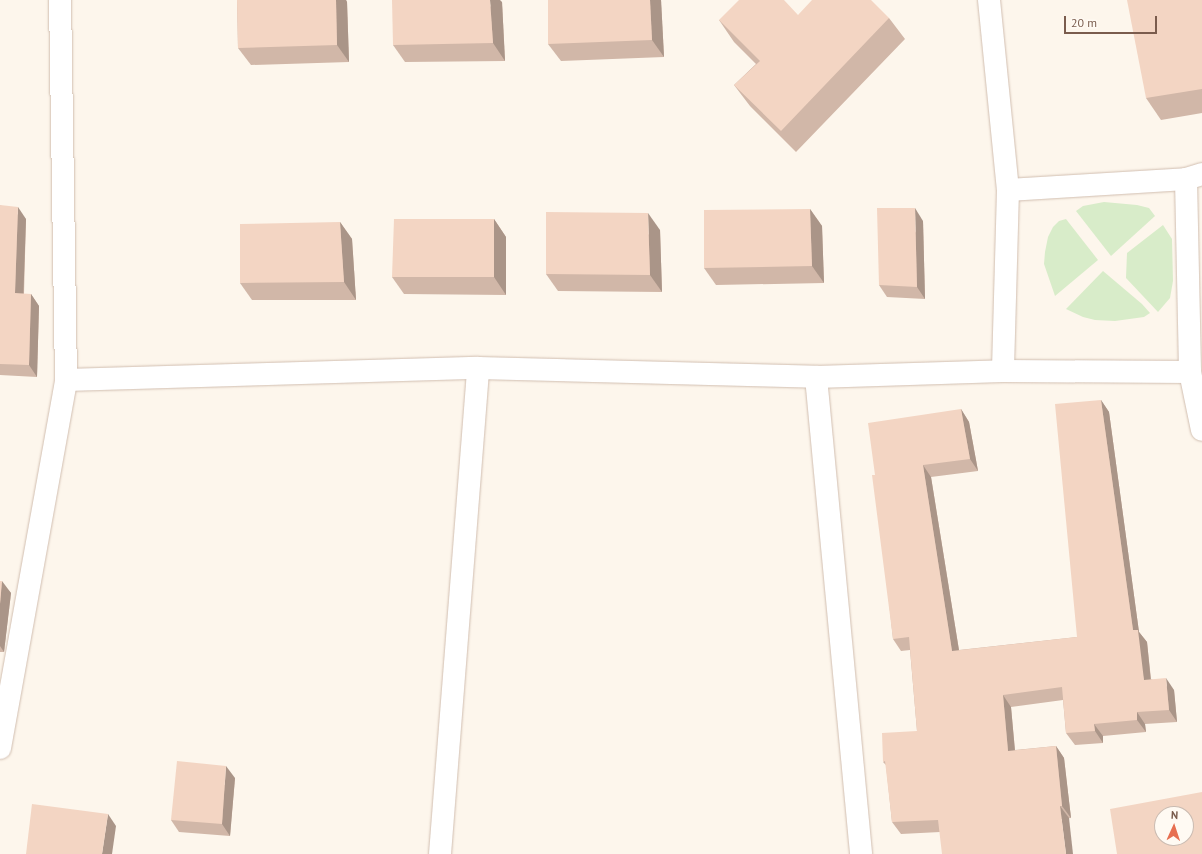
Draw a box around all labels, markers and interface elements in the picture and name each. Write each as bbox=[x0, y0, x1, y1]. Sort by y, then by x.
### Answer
scale bar bbox=[1066, 8, 1159, 34]
text: 20 m bbox=[1071, 15, 1097, 30]
north arrow bbox=[1154, 806, 1194, 846]
text: N bbox=[1171, 808, 1179, 822]

